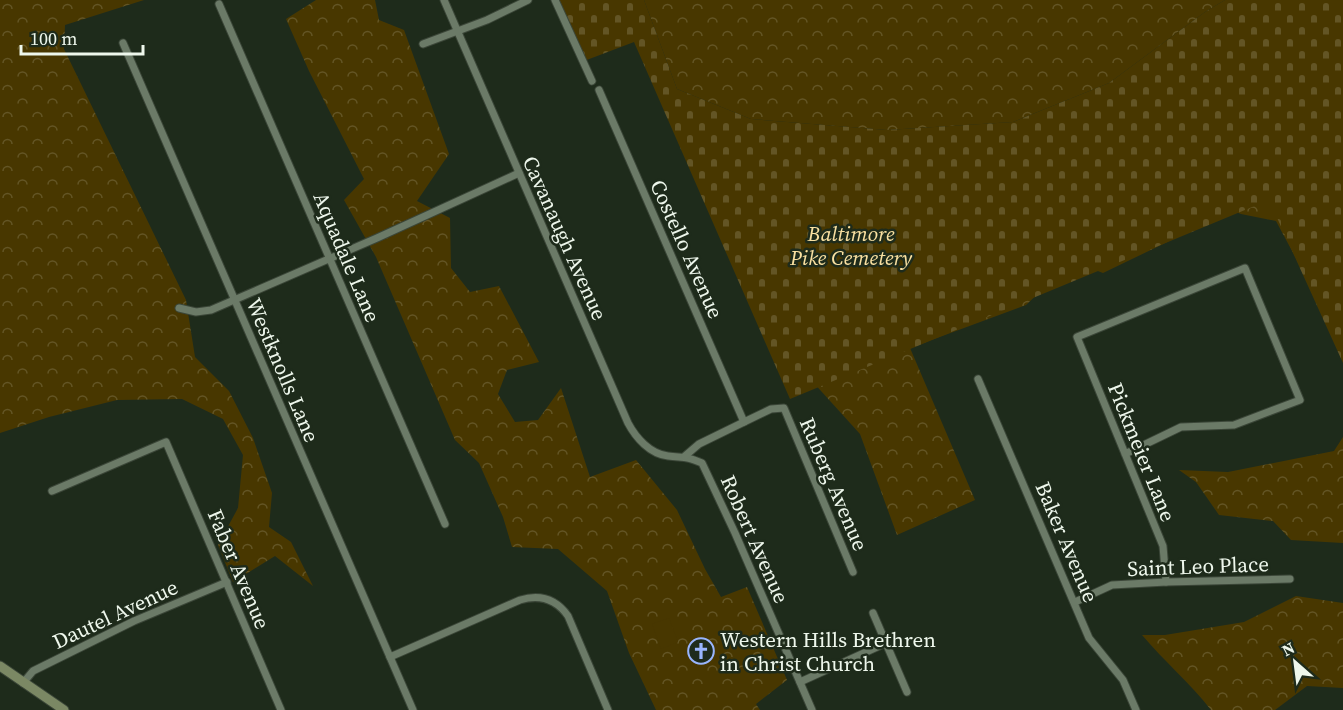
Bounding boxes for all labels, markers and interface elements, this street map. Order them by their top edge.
scale bar [21,18,142,56]
text: 100 m [30,26,77,51]
street label: Cavanaugh Avenue [516,151,614,325]
street label: Costello Avenue [643,175,731,323]
street label: Aquadale Lane [307,187,387,327]
park label: Baltimore Pike Cemetery [789,219,913,272]
street label: Westknolls Lane [240,293,326,447]
street label: Pickmeier Lane [1101,378,1183,526]
street label: Ruberg Avenue [793,413,875,555]
street label: Robert Avenue [714,470,796,608]
street label: Baker Avenue [1029,477,1105,607]
street label: Faber Avenue [201,505,277,633]
street label: Saint Leo Place [1127,549,1269,583]
street label: Dautel Avenue [48,572,182,656]
place label: Western Hills Brethren in Christ Church [720,625,936,678]
north arrow [1265,632,1325,692]
church icon: Western Hills Brethren in Christ Church [686,636,716,666]
text: N [1278,636,1299,661]

